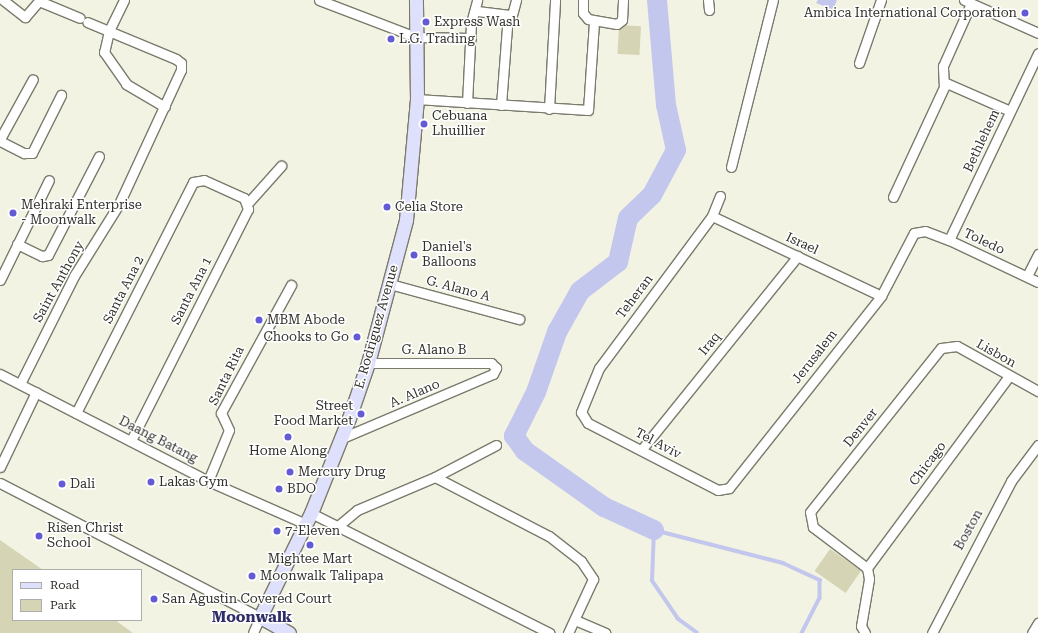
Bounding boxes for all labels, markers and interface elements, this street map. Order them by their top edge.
place label: Ambica International Corporation [804,5,1017,21]
marker: Ambica International Corporation [1020,8,1030,18]
place label: Express Wash [434,14,521,30]
marker: Express Wash [421,17,431,27]
place label: L.G. Trading [399,31,475,47]
marker: L.G. Trading [386,34,396,44]
street label: Bethlehem [961,107,1003,175]
place label: Cebuana Lhuillier [432,109,487,140]
marker: Cebuana Lhuillier [419,119,429,129]
place label: Mehraki Enterprise - Moonwalk [21,198,142,229]
place label: Celia Store [395,199,463,215]
marker: Celia Store [382,202,392,212]
marker: Mehraki Enterprise - Moonwalk [8,208,18,218]
street label: Toledo [961,226,1007,258]
street label: Israel [783,230,821,258]
street label: Saint Anthony [30,239,88,325]
place label: Daniel's Balloons [422,240,476,271]
marker: Daniel's Balloons [409,250,419,260]
street label: Santa Ana 2 [100,254,148,326]
street label: Santa Ana 1 [168,255,216,327]
street label: E. Rodriguez Avenue [352,263,402,391]
street label: Teheran [613,272,657,322]
street label: G. Alano A [424,273,492,305]
place label: MBM Abode [267,312,345,328]
marker: MBM Abode [254,315,264,325]
street label: Jerusalem [789,327,841,387]
place label: Chooks to Go [263,329,349,345]
street label: Iraq [696,329,724,359]
marker: Chooks to Go [352,332,362,342]
street label: Lisbon [973,337,1019,371]
street label: G. Alano B [402,342,466,358]
street label: Santa Rita [206,344,248,408]
street label: A. Alano [388,377,442,411]
place label: Street Food Market [274,399,353,430]
street label: Denver [841,406,881,450]
marker: Street Food Market [356,409,366,419]
street label: Daang Batang [116,413,200,467]
street label: Tel Aviv [632,425,684,463]
marker: Home Along [283,432,293,442]
street label: Chicago [906,439,950,489]
place label: Home Along [249,443,327,459]
place label: Mercury Drug [298,464,385,480]
marker: Mercury Drug [285,467,295,477]
place label: Lakas Gym [159,474,228,490]
place label: Dali [70,476,95,492]
marker: Lakas Gym [146,477,156,487]
marker: Dali [57,479,67,489]
place label: BDO [287,481,316,497]
marker: BDO [274,484,284,494]
street label: Boston [952,507,986,553]
place label: Risen Christ School [47,521,123,552]
place label: 7-Eleven [285,523,340,539]
marker: 7-Eleven [272,526,282,536]
marker: Risen Christ School [34,531,44,541]
marker: Mightee Mart [305,540,315,550]
place label: Mightee Mart [268,551,352,567]
place label: Moonwalk Talipapa [260,568,384,584]
legend [12,569,142,621]
marker: Moonwalk Talipapa [247,571,257,581]
text: Road [50,578,79,592]
place label: San Agustin Covered Court [162,591,332,607]
marker: San Agustin Covered Court [149,594,159,604]
text: Park [50,598,76,612]
district label: Moonwalk [212,609,292,627]

